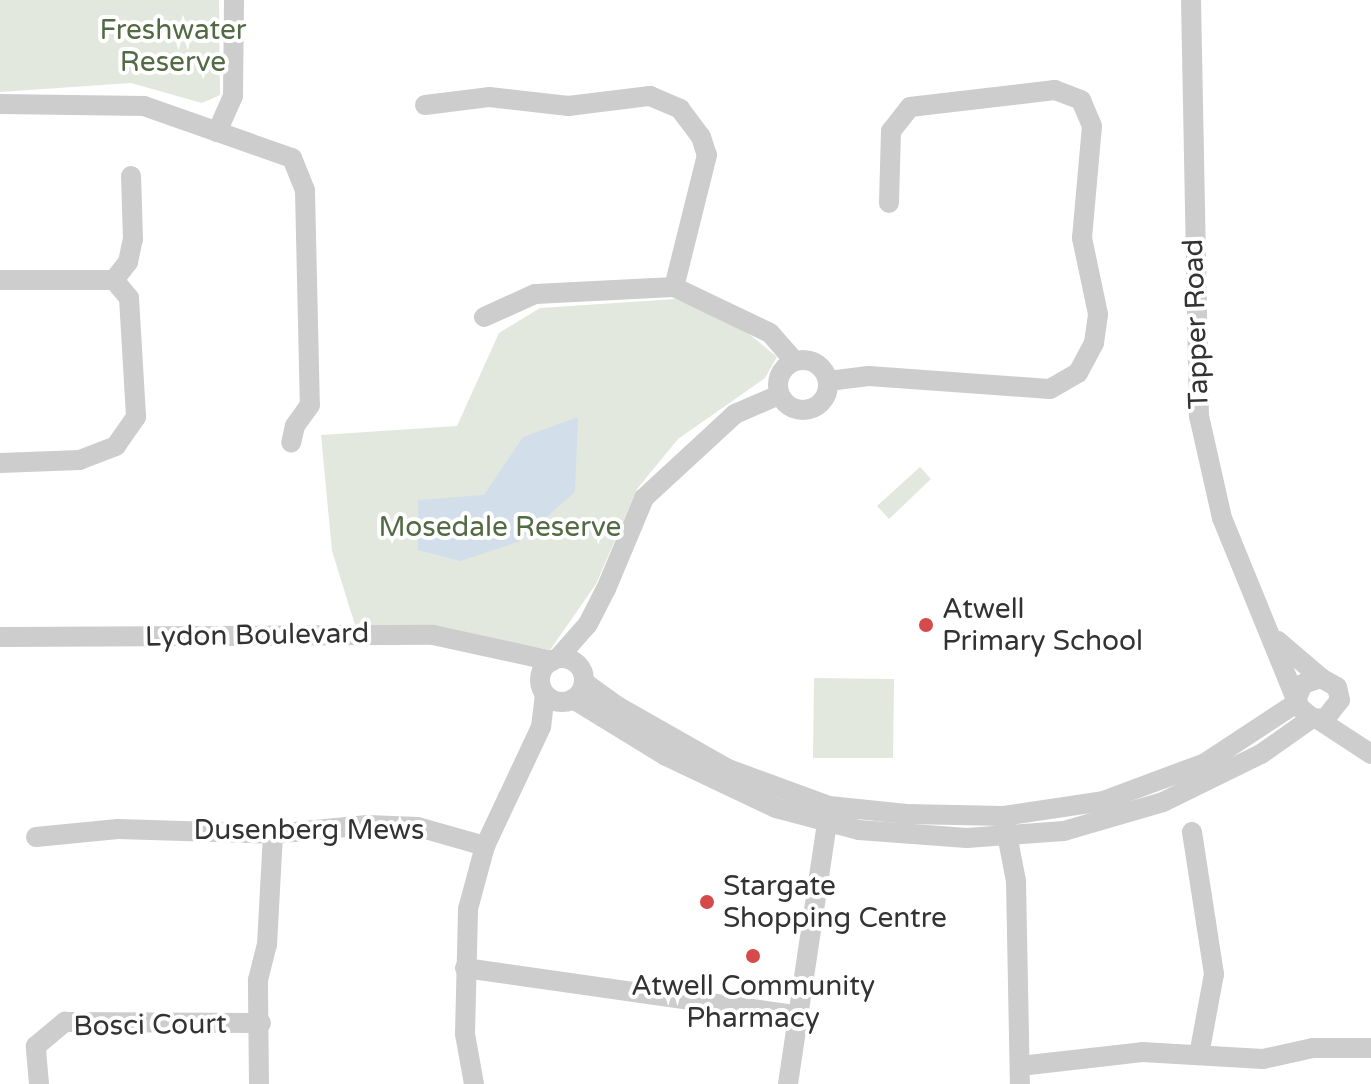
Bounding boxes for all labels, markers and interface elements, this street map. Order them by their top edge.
park label: Freshwater Reserve [99,13,247,79]
street label: Tapper Road [1176,238,1216,410]
park label: Mosedale Reserve [379,510,621,544]
place label: Atwell Primary School [942,592,1143,658]
street label: Lydon Boulevard [145,616,369,654]
marker: Atwell Primary School [917,616,935,634]
street label: Dusenberg Mews [194,813,424,847]
place label: Stargate Shopping Centre [723,869,947,935]
marker: Stargate Shopping Centre [698,893,716,911]
marker: Atwell Community Pharmacy [744,947,762,965]
place label: Atwell Community Pharmacy [631,969,875,1035]
street label: Bosci Court [73,1007,227,1043]

